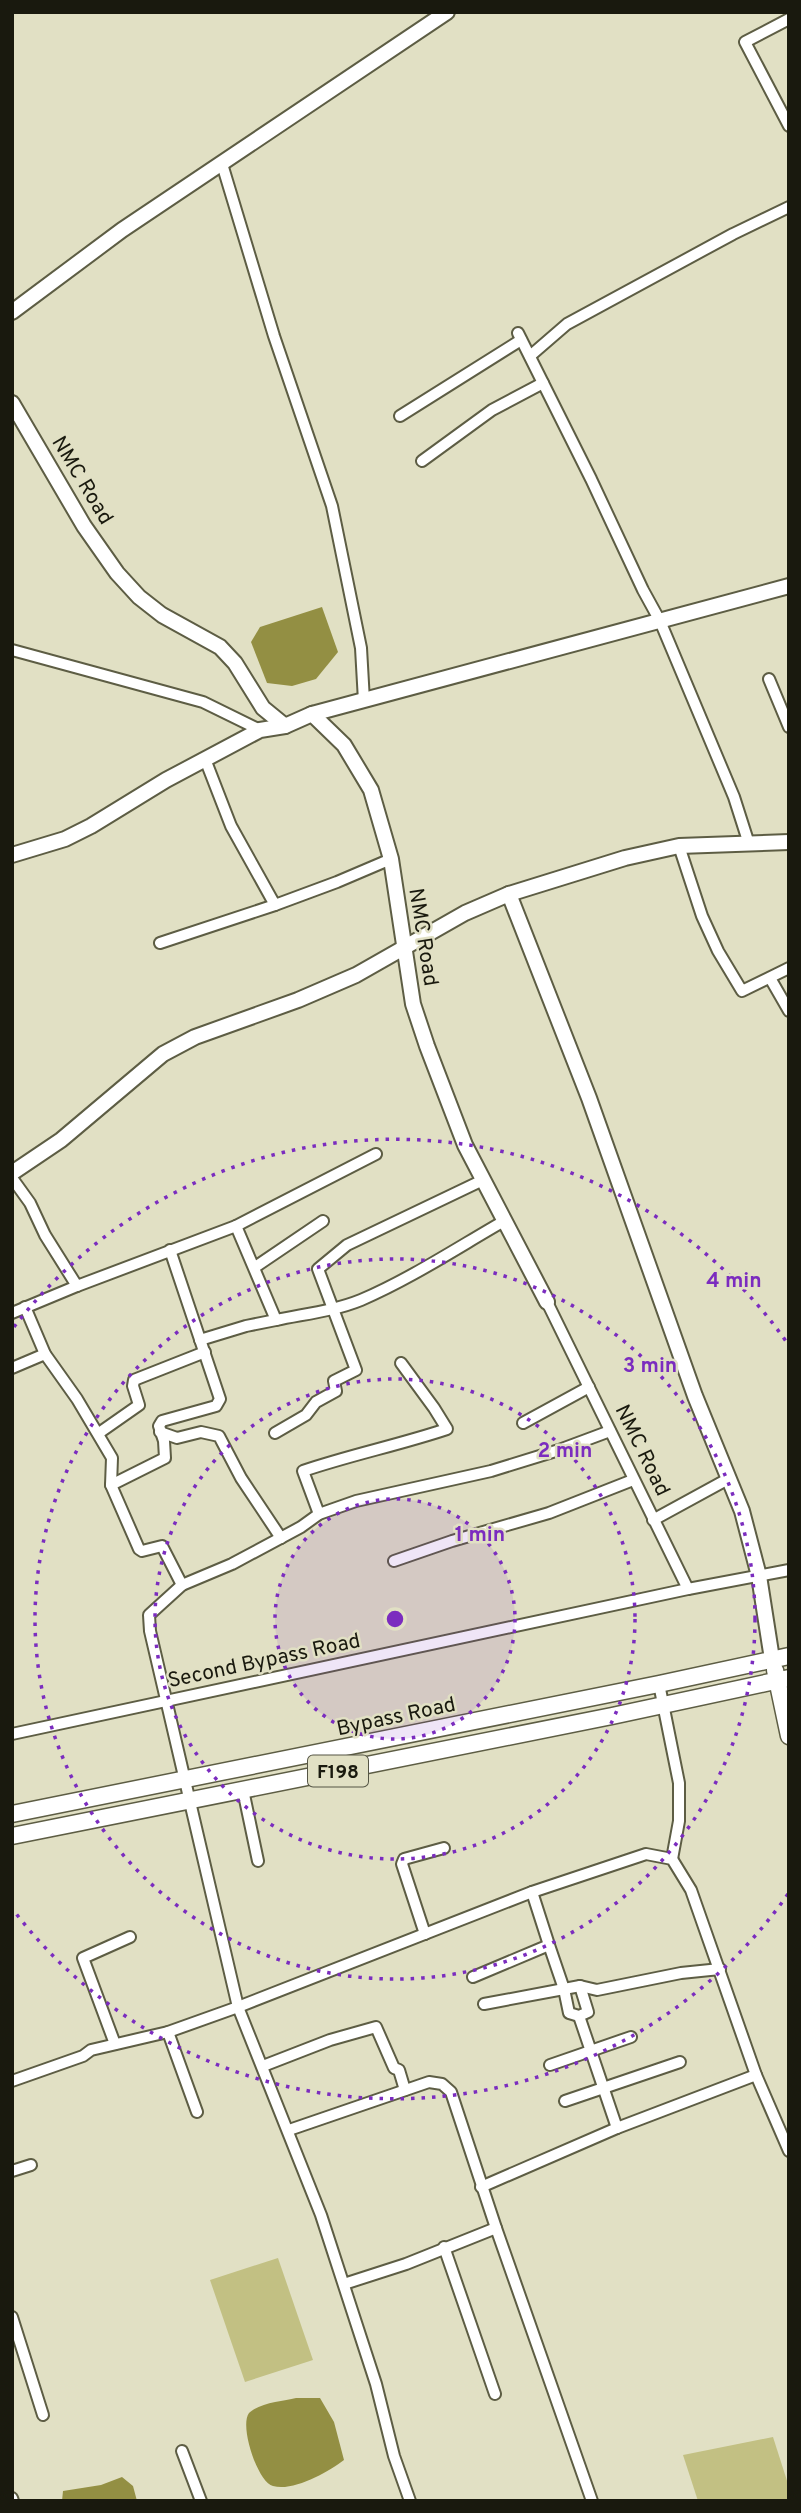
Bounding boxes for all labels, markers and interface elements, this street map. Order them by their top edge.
street label: NMC Road [45,431,119,530]
street label: NMC Road [401,886,444,988]
text: 4 min [706,1268,762,1295]
text: 3 min [623,1353,677,1380]
street label: NMC Road [608,1400,675,1501]
text: 2 min [538,1438,592,1465]
text: 1 min [455,1522,505,1549]
centre of rings [383,1607,407,1631]
street label: Second Bypass Road [166,1628,363,1695]
street label: Bypass Road [334,1692,458,1743]
road number: F198 [308,1756,368,1786]

